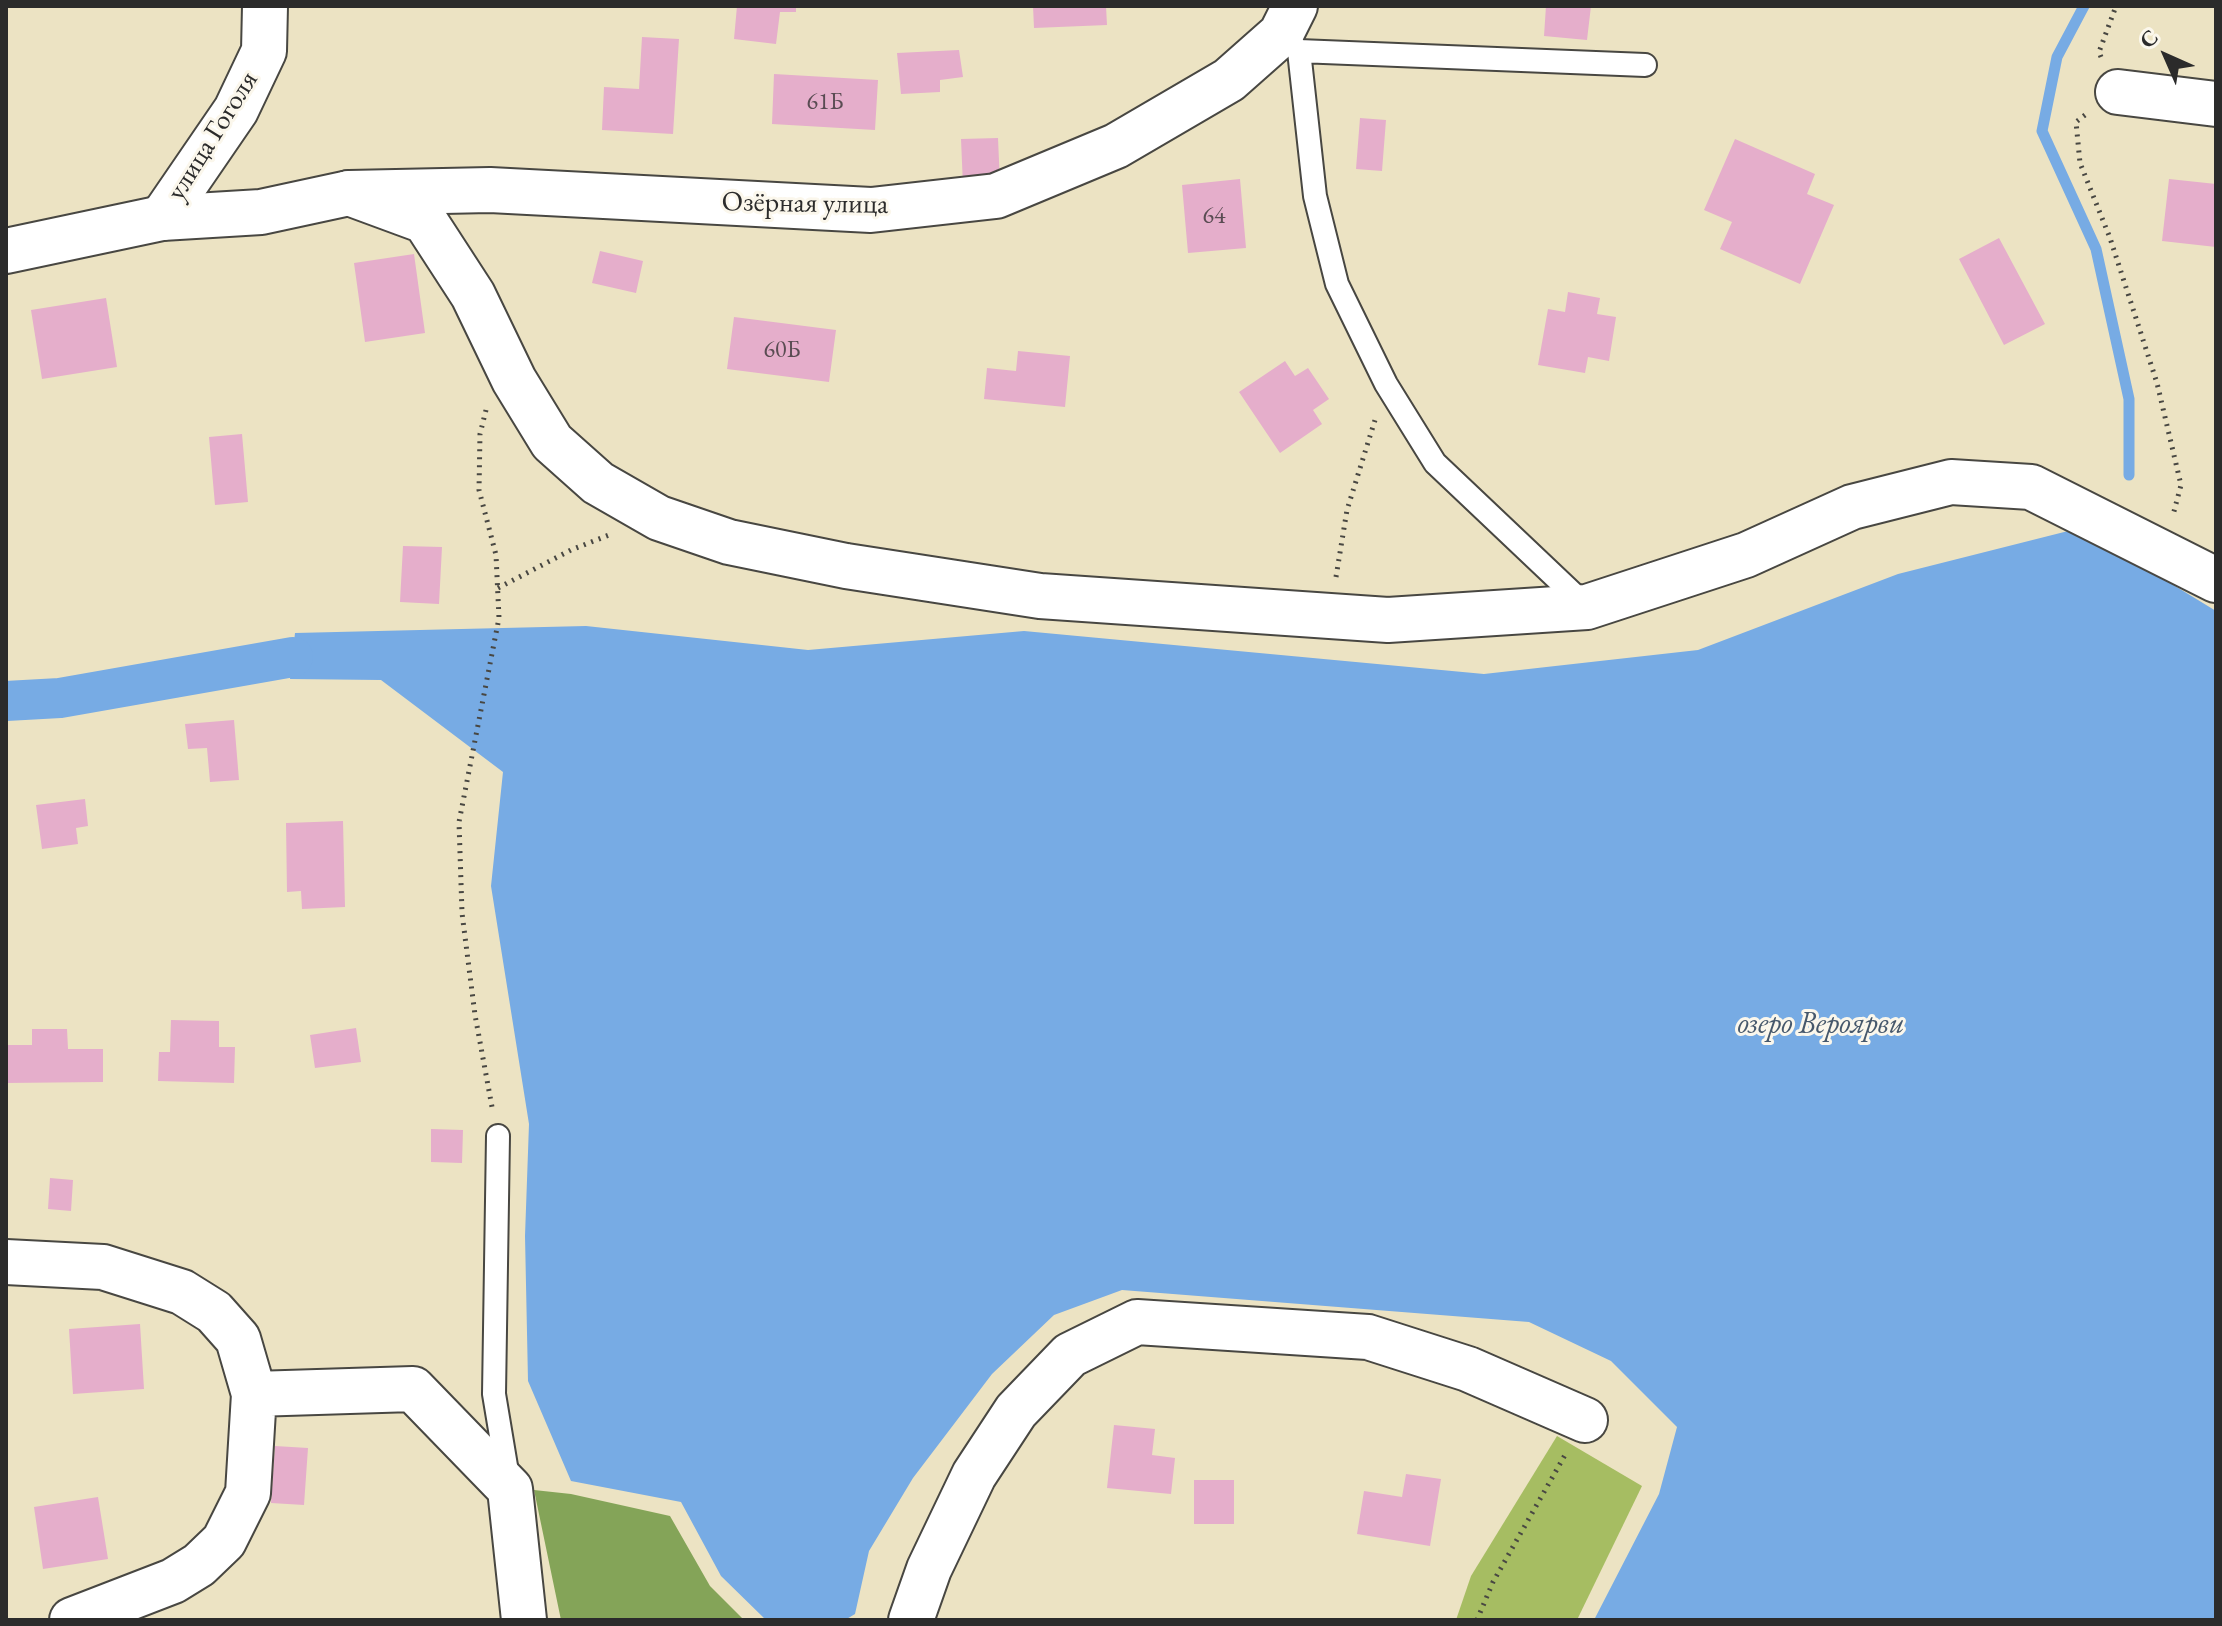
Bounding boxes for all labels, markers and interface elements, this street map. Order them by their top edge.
north arrow [2126,16,2206,96]
text: С [2133,23,2164,54]
street label: улица Гоголя [160,65,266,207]
house number: 61Б [806,88,844,116]
street label: Озёрная улица [721,186,889,222]
house number: 64 [1202,202,1226,230]
house number: 60Б [763,336,801,364]
water label: озеро Вероярви [1737,1007,1905,1043]

